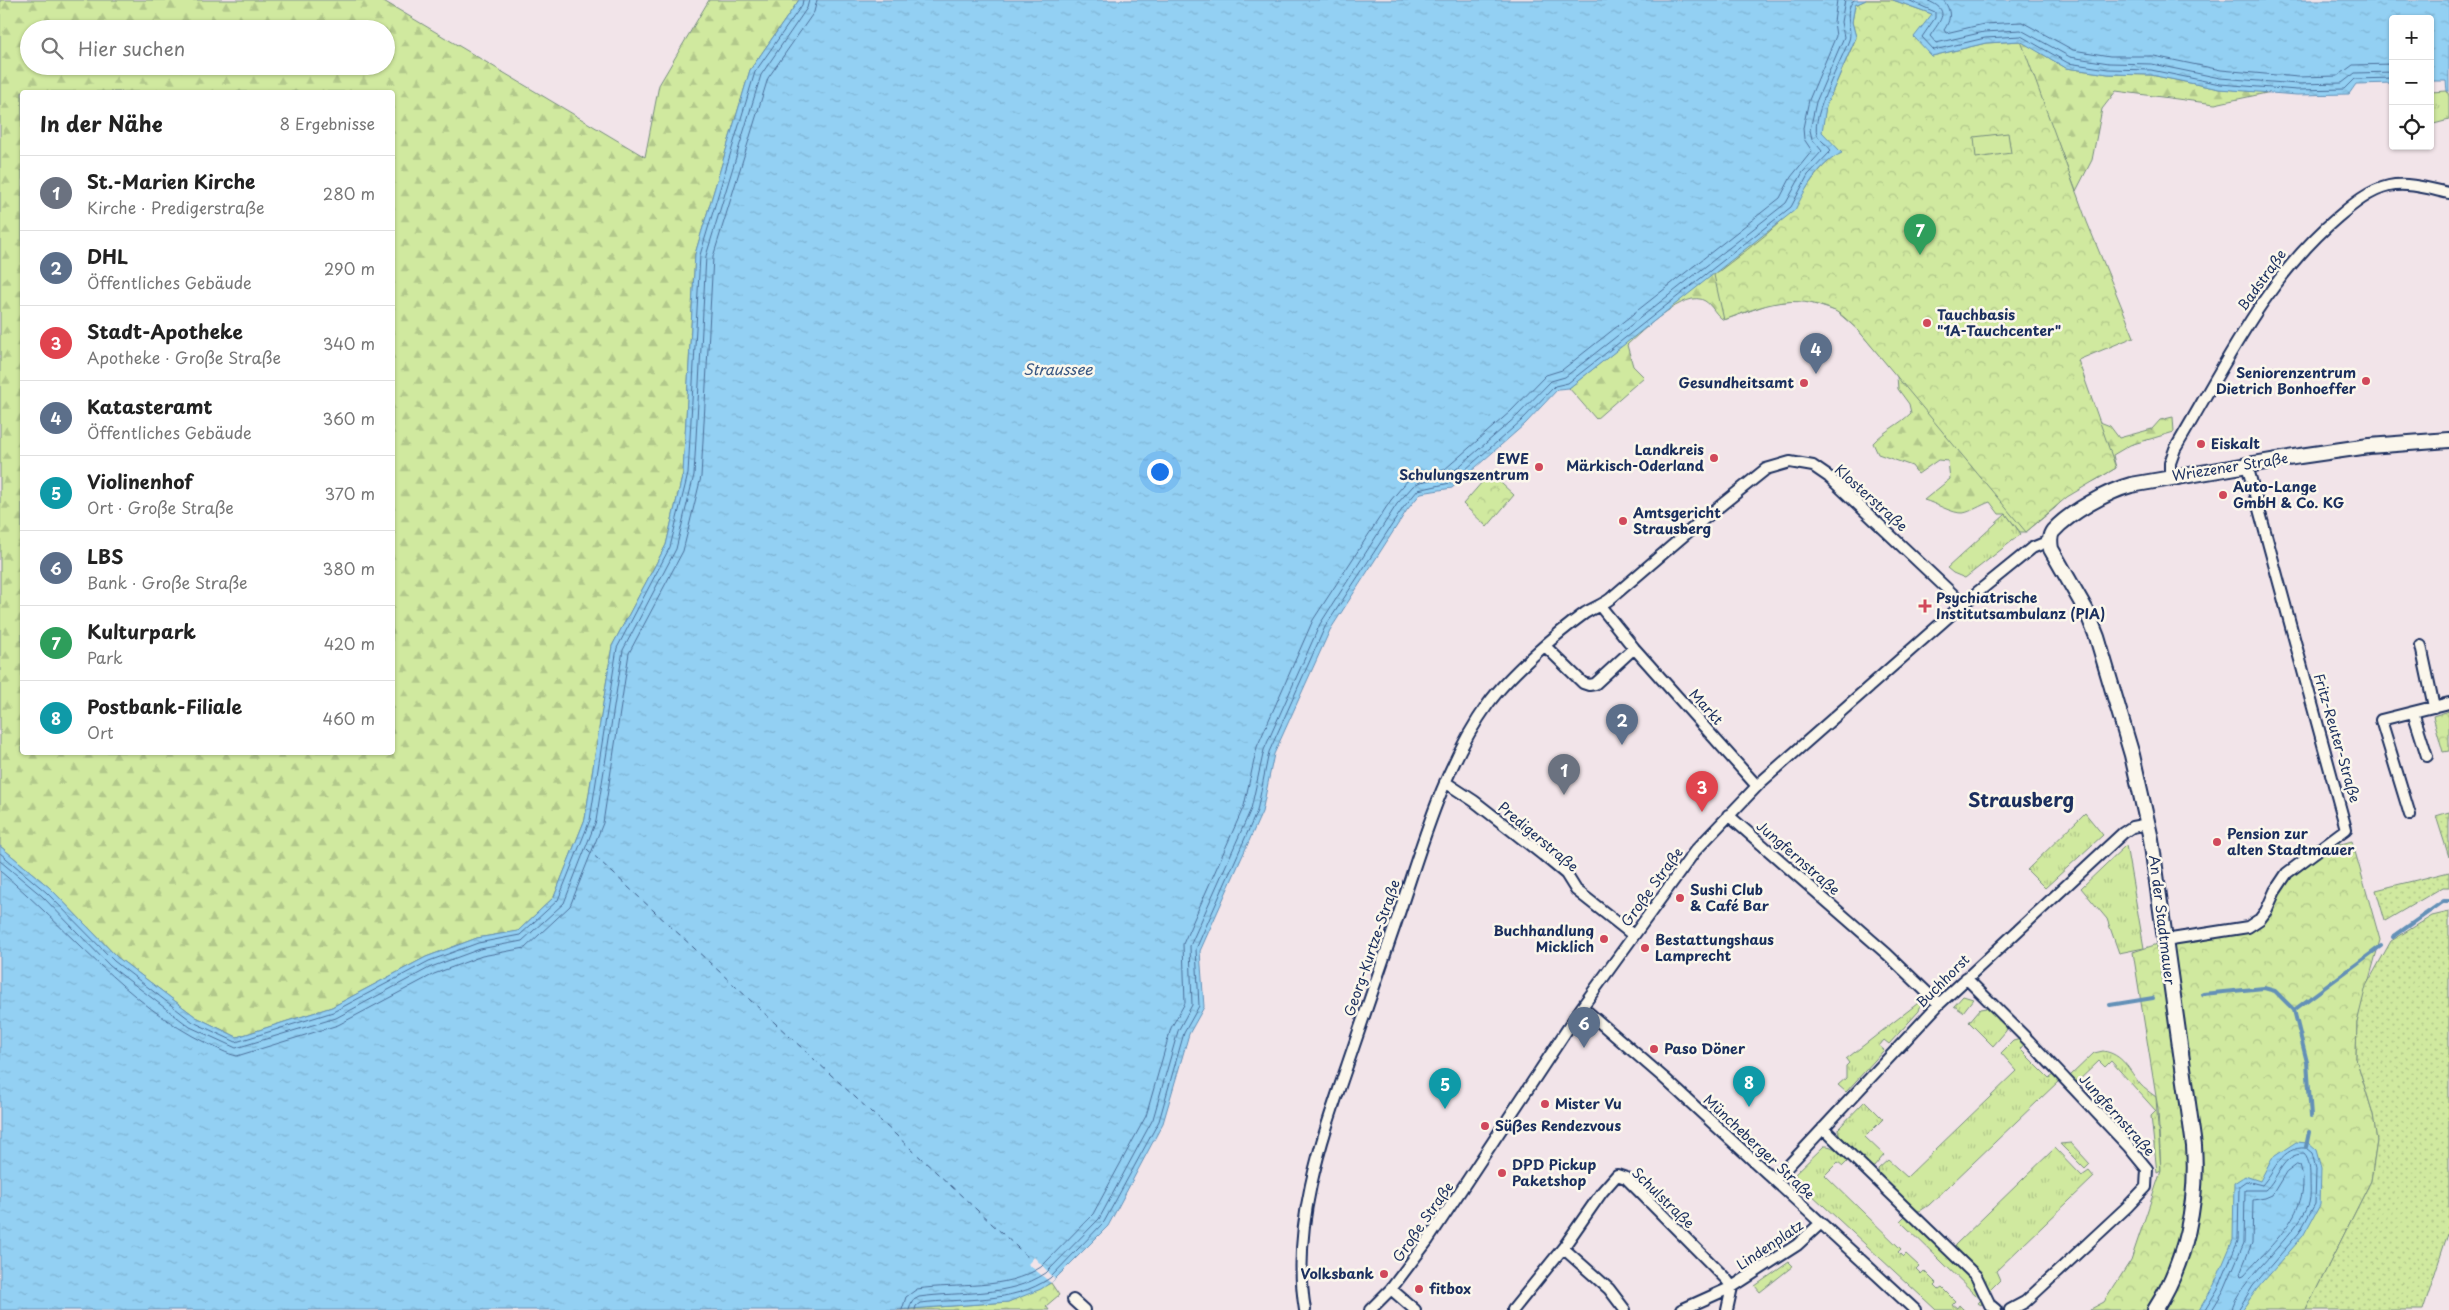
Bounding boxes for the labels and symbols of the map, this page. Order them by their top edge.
pin: 7 [1904,214,1936,255]
street label: Badstraße [2232,245,2291,315]
place label: Tauchbasis "1A-Tauchcenter" [1937,304,2061,341]
marker: Tauchbasis "1A-Tauchcenter" [1921,317,1933,329]
pin: 4 [1800,333,1832,374]
water label: Straussee [1023,357,1093,380]
place label: Seniorenzentrum Dietrich Bonhoeffer [2216,362,2357,399]
place label: Gesundheitsamt [1678,372,1794,393]
marker: Seniorenzentrum Dietrich Bonhoeffer [2360,375,2372,387]
marker: Gesundheitsamt [1798,377,1810,389]
place label: Eiskalt [2211,433,2260,454]
marker: Eiskalt [2195,438,2207,450]
place label: Landkreis Märkisch-Oderland [1566,439,1705,476]
street label: Wriezener Straße [2170,447,2289,486]
place label: EWE Schulungszentrum [1399,448,1529,485]
marker: Landkreis Märkisch-Oderland [1708,452,1720,464]
your location [1147,459,1173,485]
street label: Klosterstraße [1830,459,1913,536]
marker: EWE Schulungszentrum [1533,461,1545,473]
place label: Auto-Lange GmbH & Co. KG [2233,476,2345,513]
marker: Auto-Lange GmbH & Co. KG [2217,489,2229,501]
place label: Amtsgericht Strausberg [1632,502,1721,539]
marker: Amtsgericht Strausberg [1617,515,1629,527]
place label: Psychiatrische Institutsambulanz (PIA) [1936,587,2105,624]
marker: Psychiatrische Institutsambulanz (PIA) [1918,599,1932,613]
street label: Fritz-Reuter-Straße [2309,671,2366,805]
street label: Markt [1684,684,1728,730]
pin: 2 [1606,704,1638,745]
pin: 1 [1548,754,1580,795]
pin: 3 [1686,771,1718,812]
district label: Strausberg [1968,785,2074,813]
street label: Predigerstraße [1493,797,1583,877]
street label: Jungfernstraße [1752,815,1845,900]
place label: Pension zur alten Stadtmauer [2227,823,2355,860]
marker: Pension zur alten Stadtmauer [2211,836,2223,848]
street label: Große Straße [1616,843,1688,931]
street label: An der Stadtmauer [2144,854,2181,987]
street label: Georg-Kurtze-Straße [1338,877,1405,1019]
place label: Sushi Club & Café Bar [1690,879,1770,916]
marker: Sushi Club & Café Bar [1674,892,1686,904]
place label: Buchhandlung Micklich [1493,920,1594,957]
place label: Bestattungshaus Lamprecht [1655,929,1774,966]
marker: Buchhandlung Micklich [1598,933,1610,945]
marker: Bestattungshaus Lamprecht [1639,942,1651,954]
street label: Buchhorst [1911,949,1974,1012]
pin: 6 [1568,1007,1600,1048]
place label: Paso Döner [1664,1038,1746,1059]
marker: Paso Döner [1648,1043,1660,1055]
pin: 8 [1733,1066,1765,1107]
pin: 5 [1429,1068,1461,1109]
street label: Jungfernstraße [2075,1069,2160,1161]
street label: Müncheberger Straße [1699,1089,1820,1204]
place label: Mister Vu [1555,1093,1622,1114]
marker: Mister Vu [1539,1098,1551,1110]
place label: Süßes Rendezvous [1495,1115,1621,1136]
marker: Süßes Rendezvous [1479,1120,1491,1132]
place label: DPD Pickup Paketshop [1512,1154,1596,1191]
street label: Schulstraße [1627,1162,1699,1233]
marker: DPD Pickup Paketshop [1496,1167,1508,1179]
street label: Große Straße [1387,1177,1458,1266]
street label: Lindenplatz [1732,1214,1808,1275]
place label: Volksbank [1301,1263,1375,1284]
marker: Volksbank [1378,1268,1390,1280]
place label: fitbox [1429,1278,1471,1299]
marker: fitbox [1413,1283,1425,1295]

